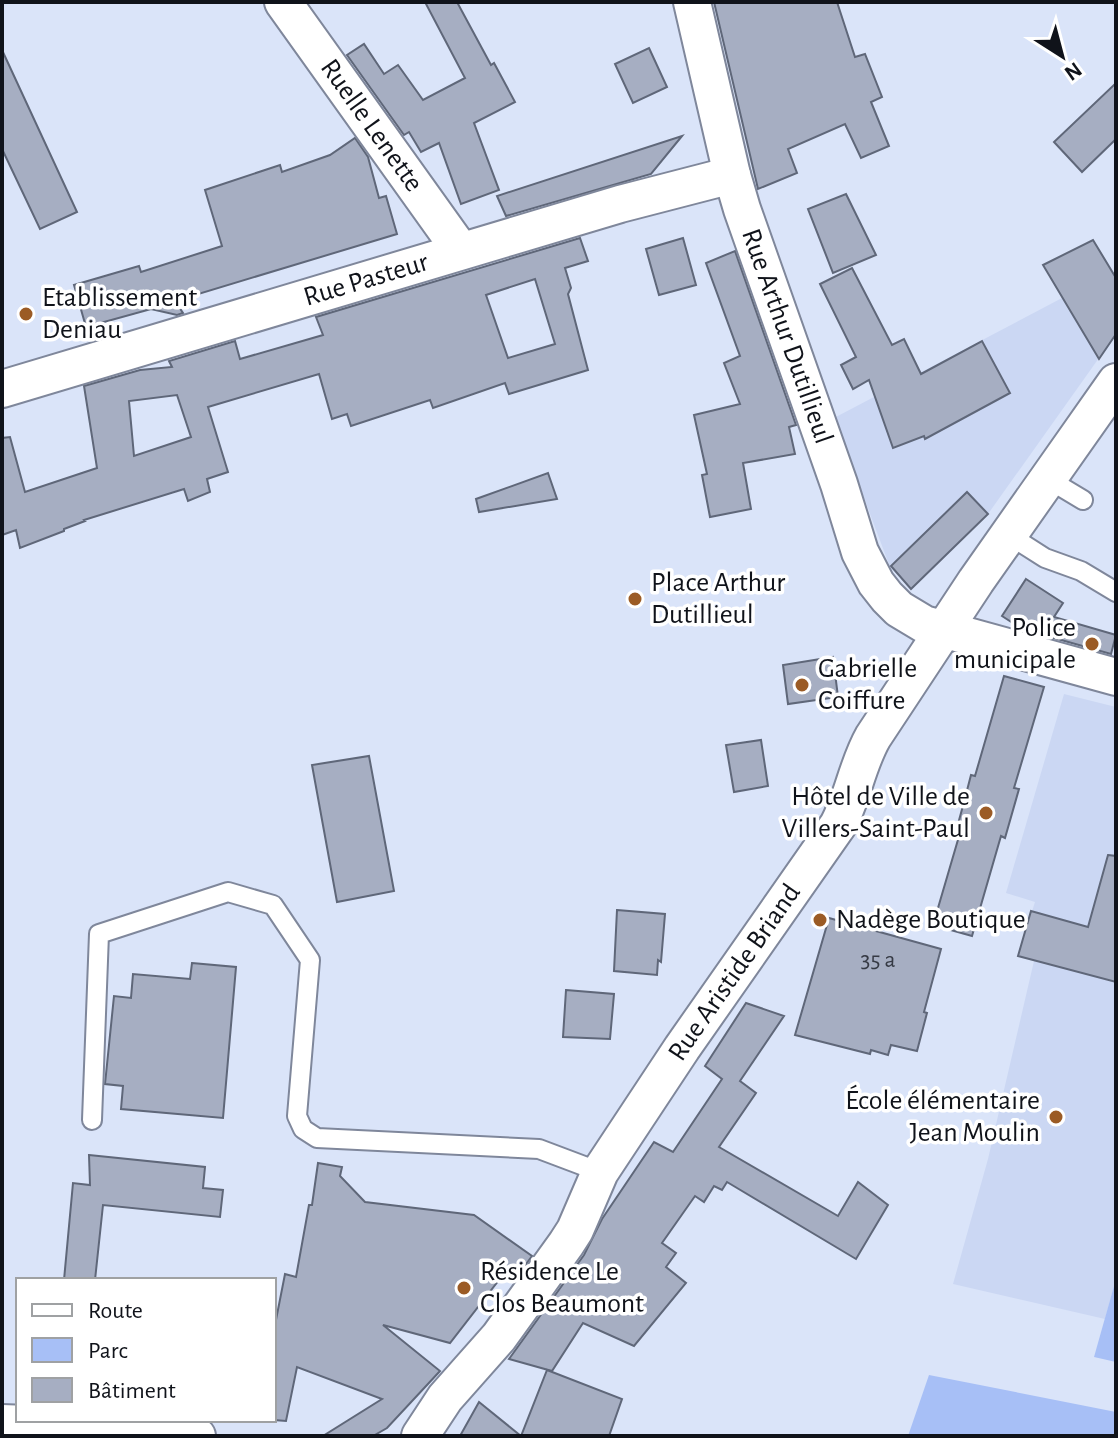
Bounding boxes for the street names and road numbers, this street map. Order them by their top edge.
street label: Ruelle Lenette [315,54,428,197]
street label: Rue Arthur Dutillieul [736,225,838,447]
street label: Rue Pasteur [300,248,432,312]
street label: Rue Aristide Briand [663,879,806,1066]

